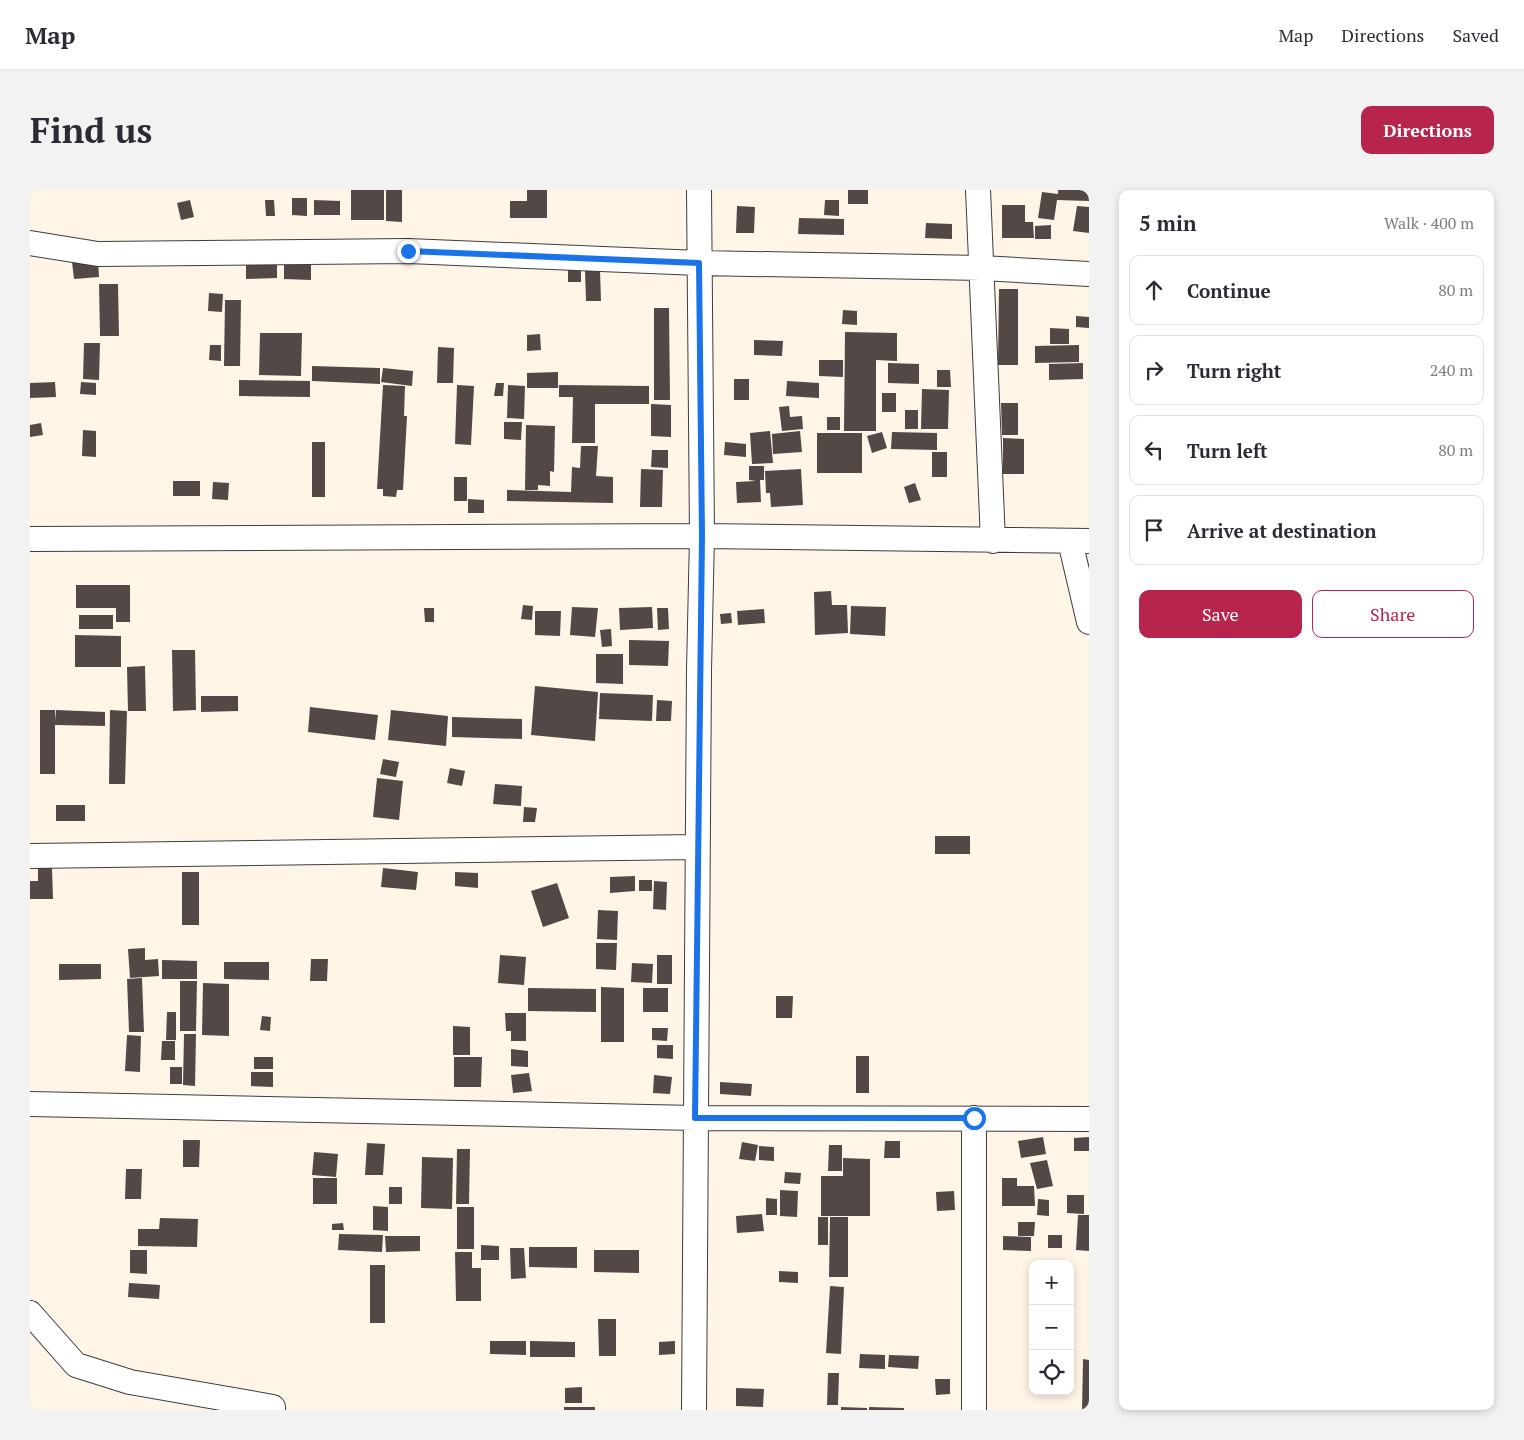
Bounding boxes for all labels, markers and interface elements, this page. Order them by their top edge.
text: Map [25,19,75,51]
text: Map [1278,23,1313,47]
text: Directions [1341,23,1424,47]
text: Saved [1452,23,1499,47]
button: Directions [1361,106,1494,154]
text: Find us [30,107,152,153]
text: 5 min [1139,209,1196,237]
text: Walk · 400 m [1384,212,1474,234]
route end [397,240,420,263]
icon: ahead [1140,276,1168,304]
text: Continue [1187,278,1271,303]
text: 80 m [1438,279,1473,301]
icon: right [1140,356,1168,384]
text: Turn right [1187,358,1281,383]
text: 240 m [1430,359,1473,381]
icon: left [1140,436,1168,464]
text: Turn left [1187,438,1268,463]
text: 80 m [1438,439,1473,461]
icon: arrive [1140,516,1168,544]
text: Arrive at destination [1187,518,1376,543]
button: Save [1139,590,1302,638]
button: Share [1312,590,1474,638]
route start [963,1107,986,1130]
map controls [1029,1260,1074,1395]
button: + [1029,1260,1074,1305]
button: − [1029,1305,1074,1350]
button: locate [1029,1350,1074,1395]

